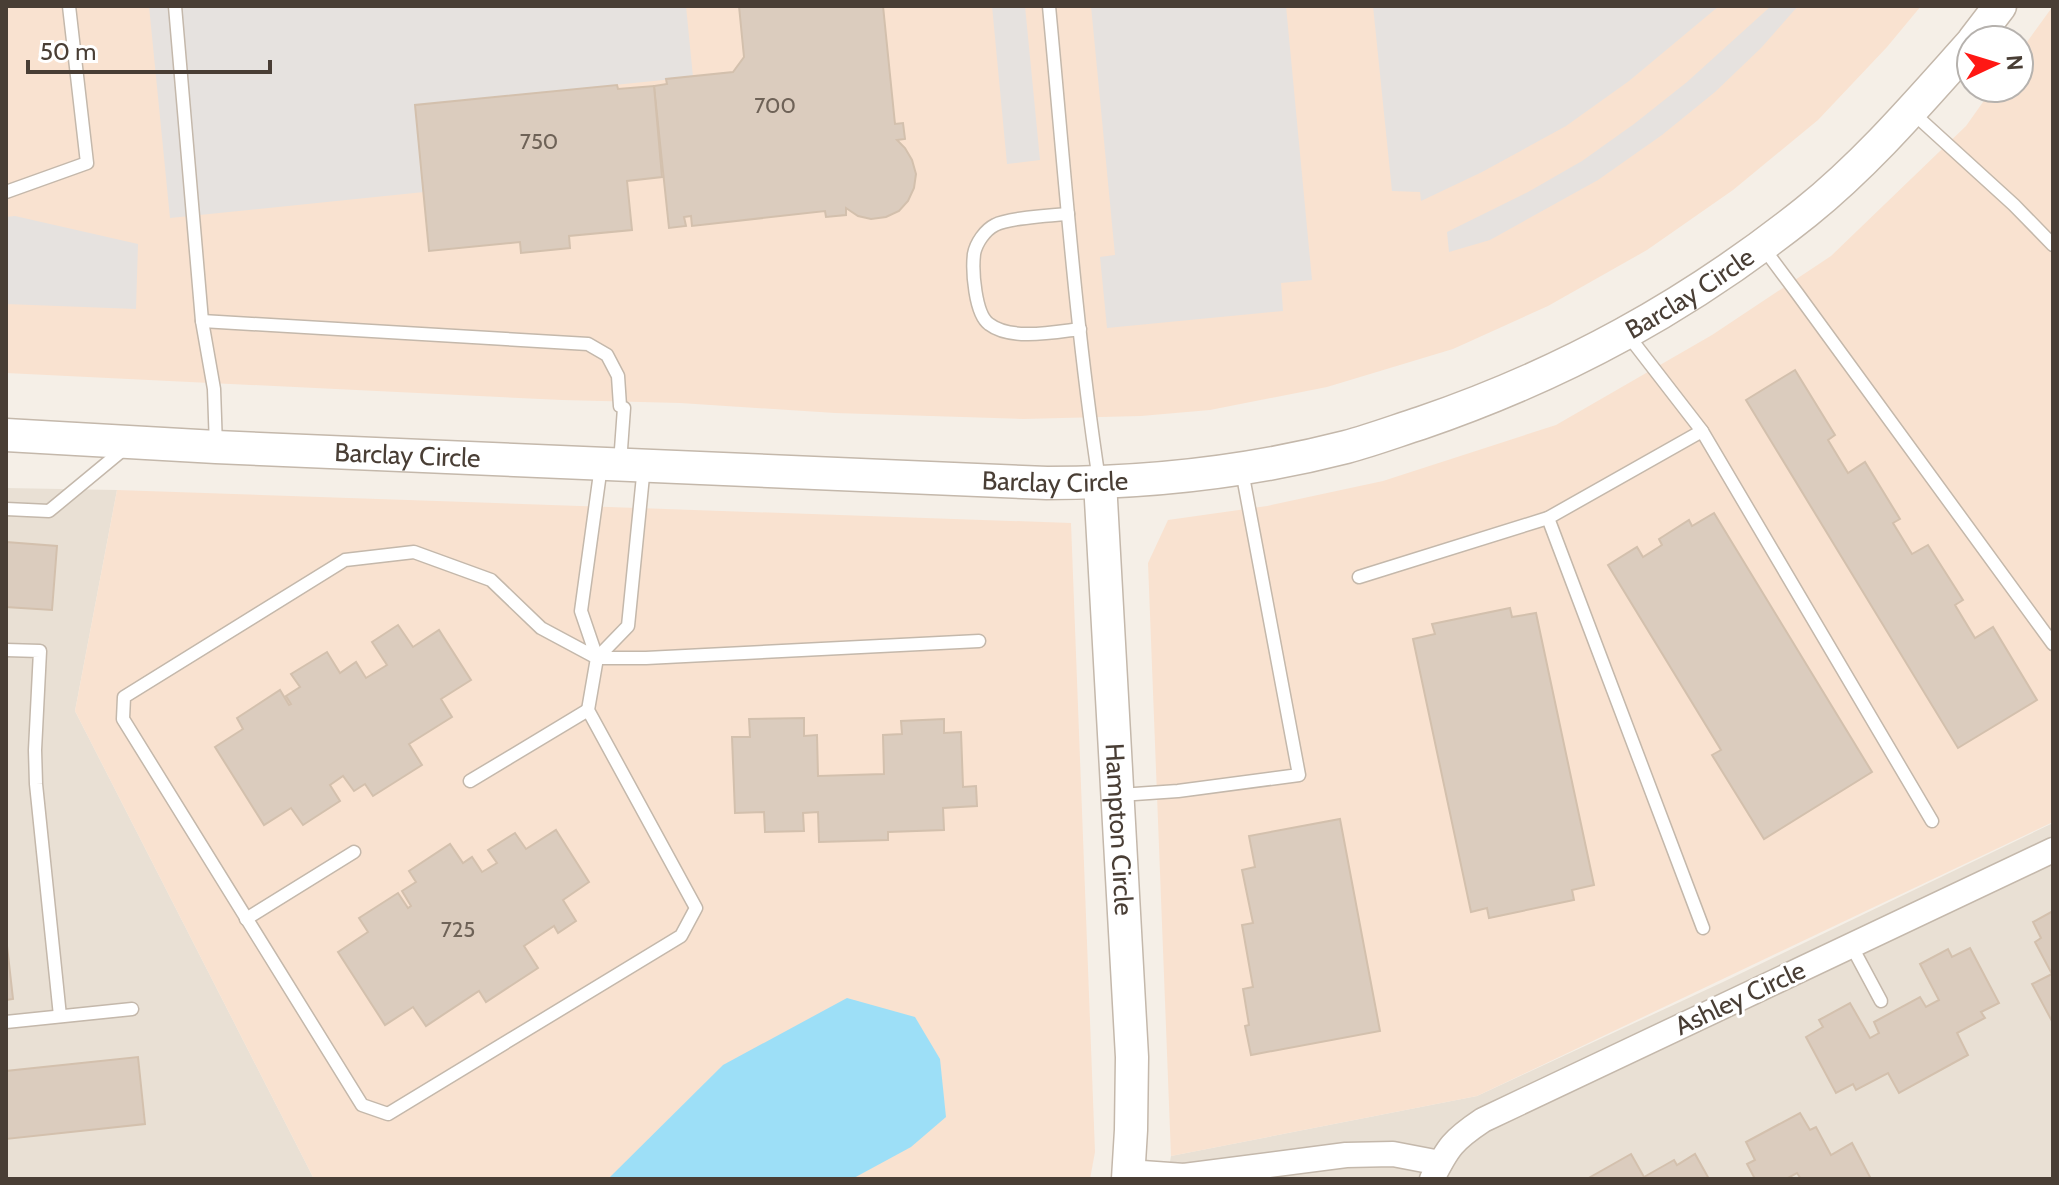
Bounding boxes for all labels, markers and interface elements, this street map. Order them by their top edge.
scale bar [28,24,270,74]
north arrow [1955,24,2035,104]
text: 50 m [40,37,96,66]
text: N [2000,54,2028,71]
house number: 700 [754,92,796,119]
house number: 750 [520,128,558,155]
street label: Barclay Circle [1620,241,1760,346]
street label: Barclay Circle [334,436,481,474]
street label: Barclay Circle [981,464,1129,499]
street label: Hampton Circle [1099,742,1140,916]
house number: 725 [441,916,475,943]
street label: Ashley Circle [1670,954,1810,1042]

